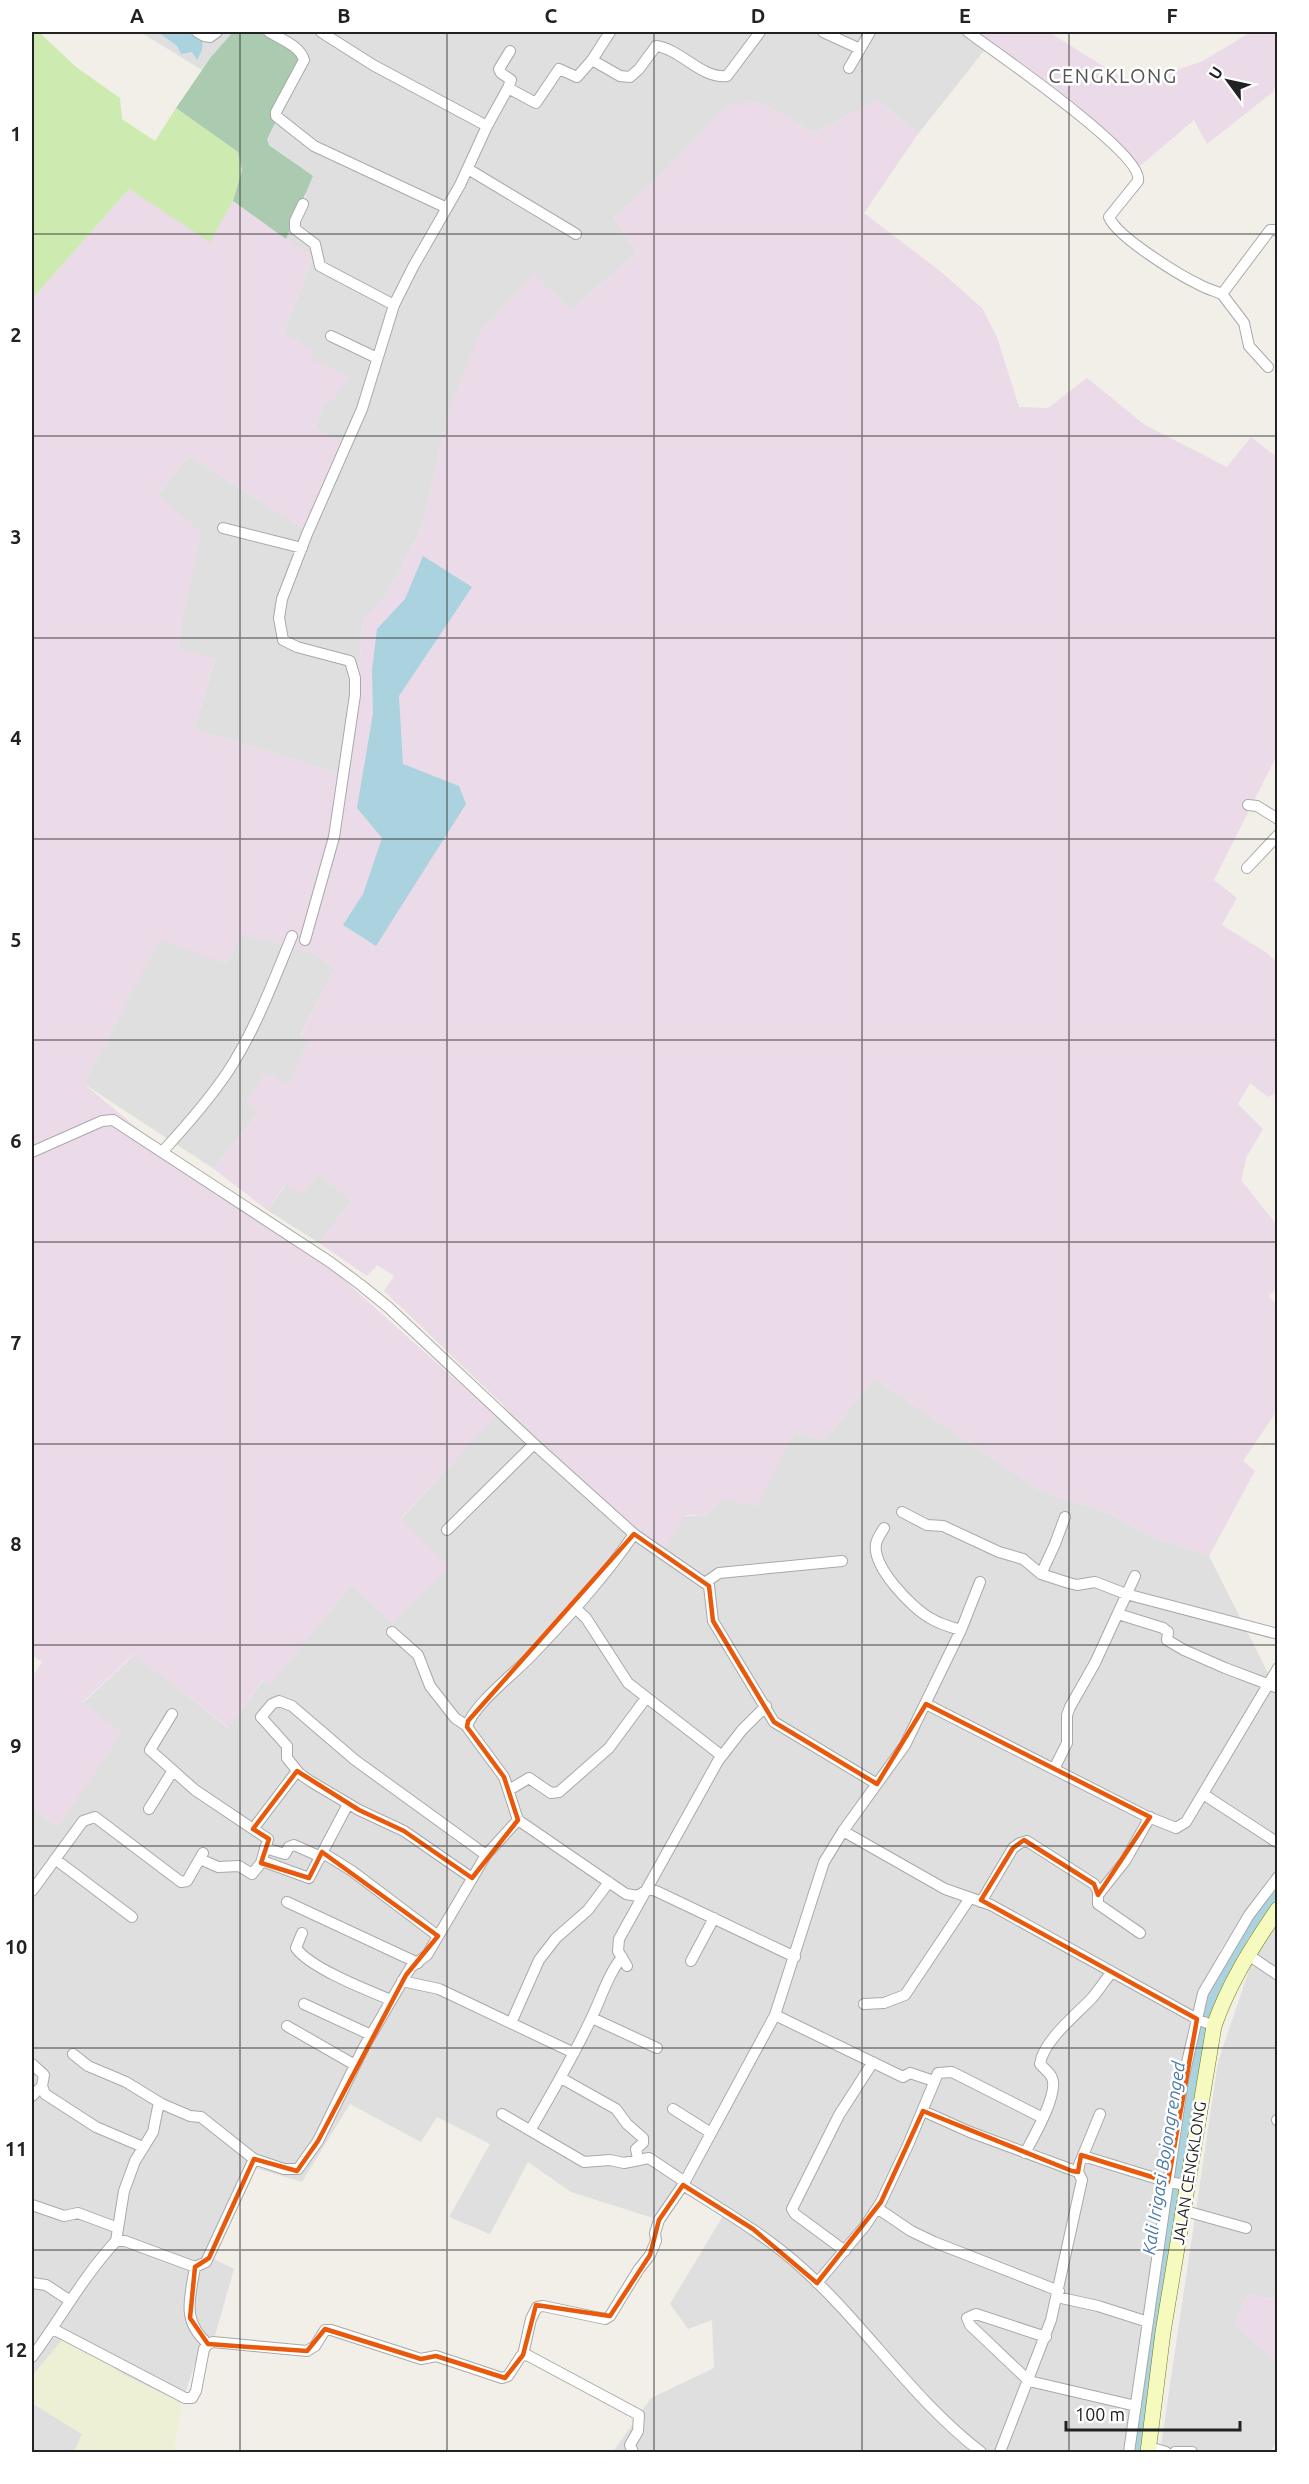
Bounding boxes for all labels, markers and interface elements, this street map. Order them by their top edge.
text: A [130,4,144,27]
text: B [337,4,351,27]
text: C [545,4,558,27]
text: D [751,4,765,27]
text: E [959,4,971,27]
text: F [1166,4,1178,27]
north arrow [1198,51,1258,111]
text: U [1205,63,1226,82]
district label: CENGKLONG [1048,64,1178,87]
text: 1 [10,122,22,145]
text: 2 [10,323,22,346]
text: 3 [10,525,22,548]
text: 4 [10,726,22,749]
text: 5 [10,928,22,951]
text: 6 [10,1129,22,1152]
text: 7 [10,1331,22,1354]
text: 8 [10,1532,22,1555]
text: 9 [10,1734,22,1757]
text: 10 [5,1935,27,1958]
water label: Kali Irigasi Bojongrenged [1138,2059,1188,2256]
street label: JALAN CENGKLONG [1169,2100,1209,2246]
text: 11 [5,2137,27,2160]
text: 12 [5,2338,27,2361]
scale bar [1066,2394,1240,2432]
text: 100 m [1075,2404,1125,2424]

